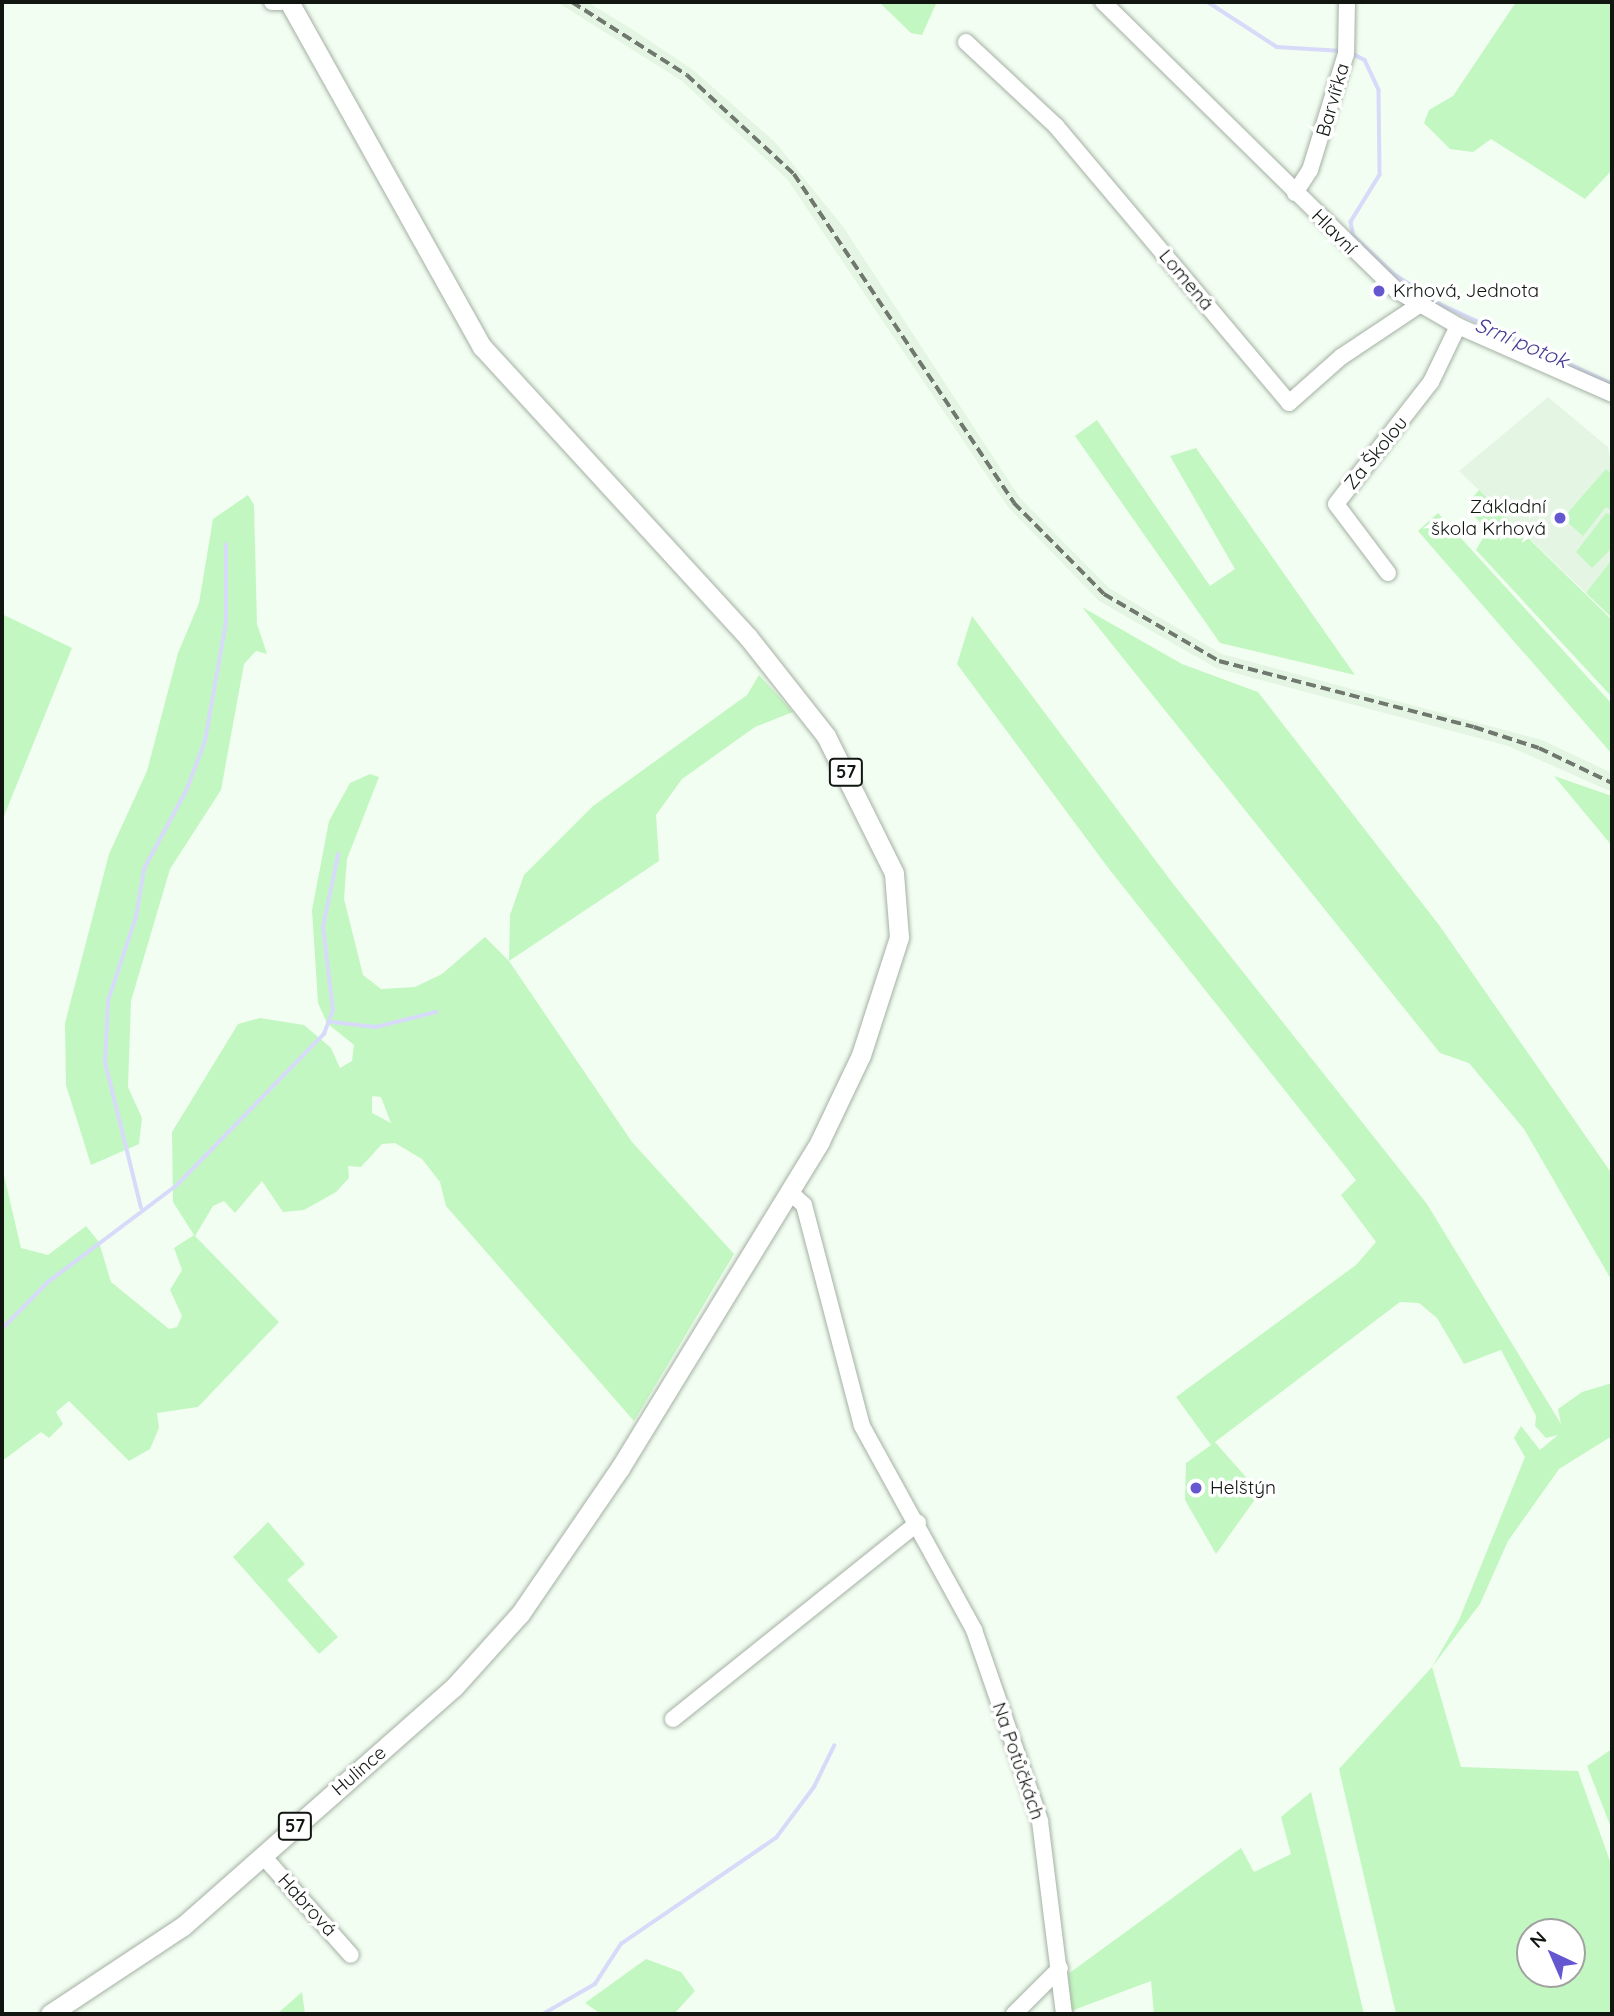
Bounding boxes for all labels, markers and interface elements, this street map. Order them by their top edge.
street label: Barvířka [1312,61,1354,139]
street label: Hlavní [1307,205,1361,259]
street label: Lomená [1154,245,1218,315]
place label: Krhová, Jednota [1393,280,1539,302]
marker: Krhová, Jednota [1371,283,1387,299]
water label: Srní potok [1472,311,1572,373]
street label: Za Školou [1340,412,1412,494]
place label: Základní škola Krhová [1431,496,1546,540]
marker: Základní škola Krhová [1552,510,1568,526]
road number: 57 [828,758,864,786]
place label: Helštýn [1210,1477,1276,1499]
marker: Helštýn [1188,1480,1204,1496]
street label: Na Potůčkách [987,1699,1049,1823]
street label: Hulince [327,1741,391,1801]
road number: 57 [278,1812,312,1840]
street label: Habrová [273,1869,341,1941]
north arrow [1516,1918,1586,1988]
text: N [1524,1926,1551,1953]

